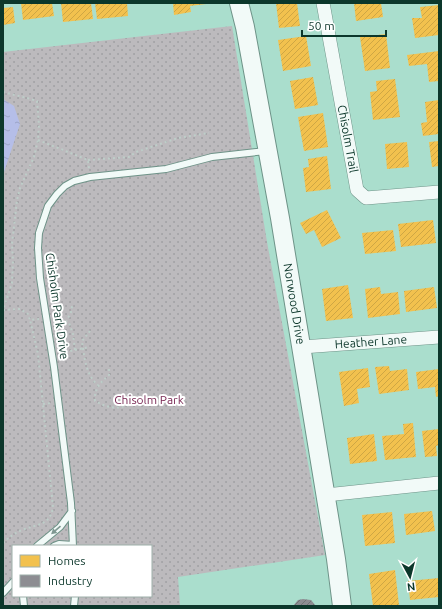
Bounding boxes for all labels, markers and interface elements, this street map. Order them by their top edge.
scale bar [302,12,386,38]
text: 50 m [308,19,335,32]
street label: Chisolm Trail [336,104,361,174]
street label: Chisholm Park Drive [44,252,71,360]
street label: Norwood Drive [282,262,308,345]
street label: Heather Lane [334,332,407,351]
park label: Chisolm Park [114,393,184,406]
one-way arrow [51,525,60,534]
legend [12,545,152,597]
text: Homes [48,554,86,567]
north arrow [390,557,430,597]
text: Industry [48,574,93,587]
text: N [406,580,416,593]

